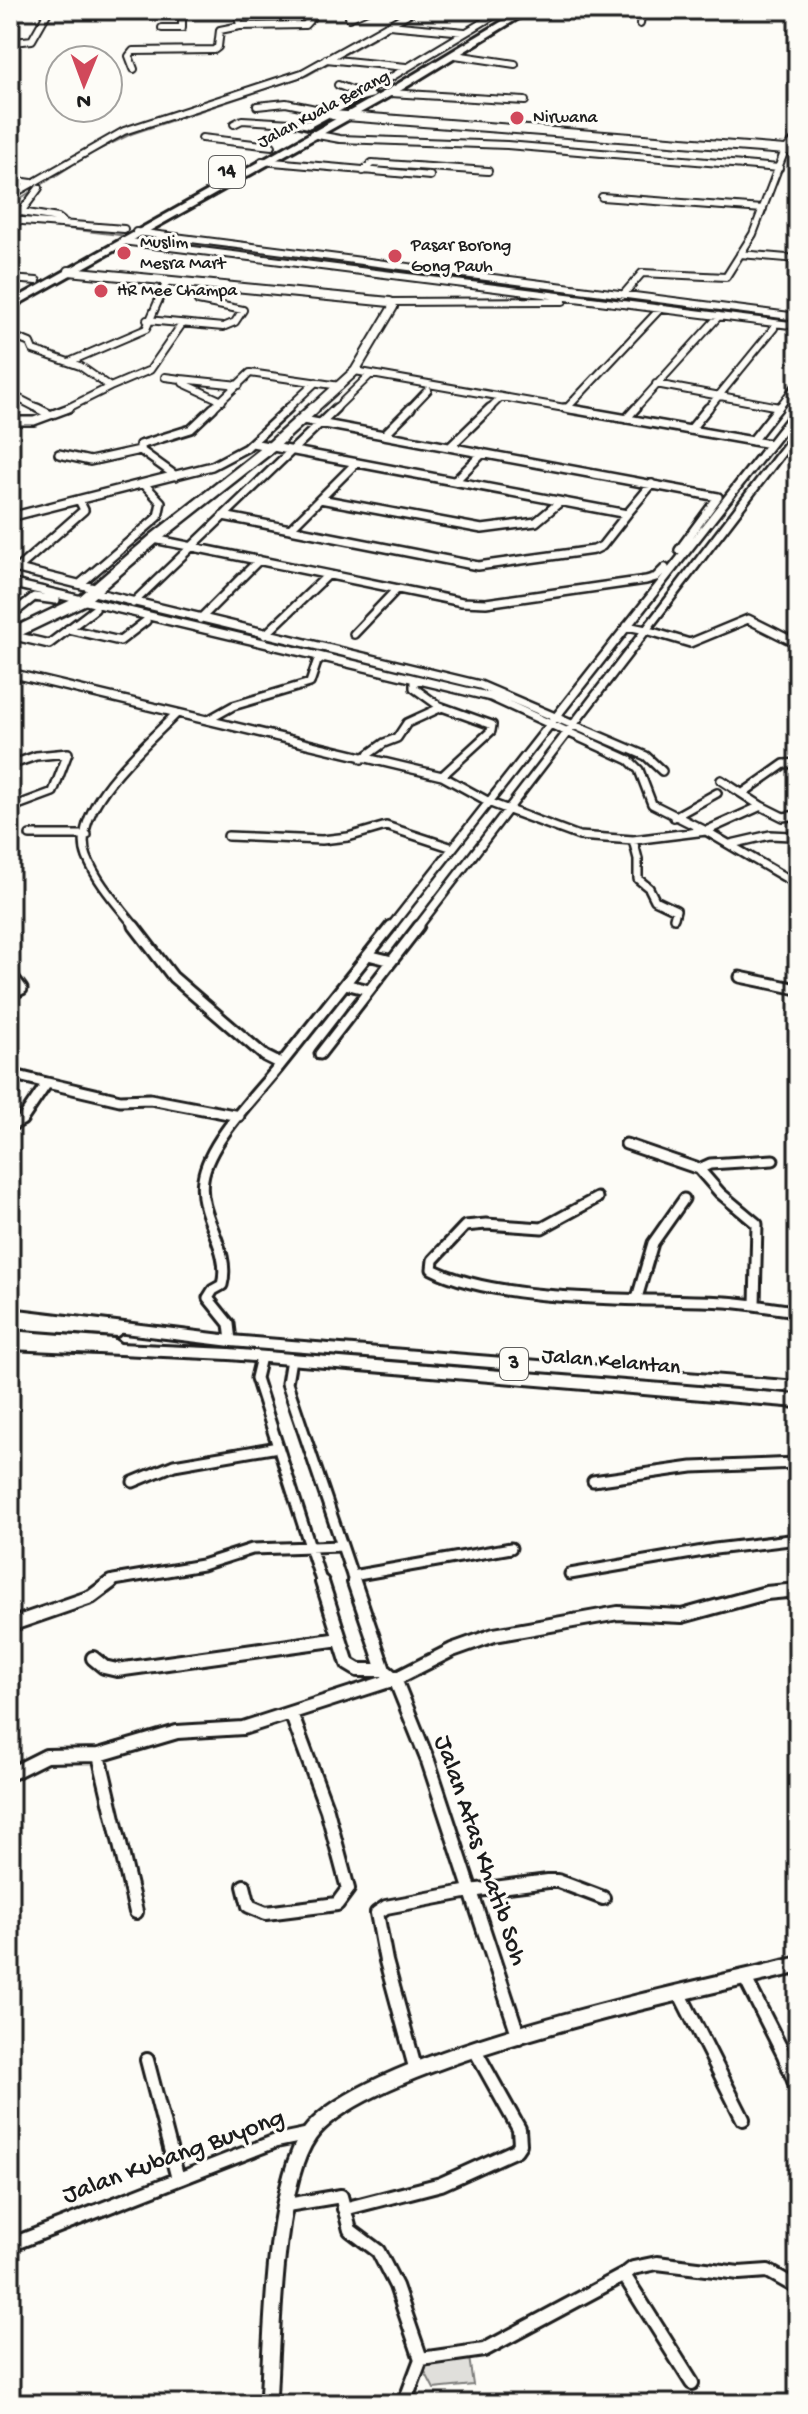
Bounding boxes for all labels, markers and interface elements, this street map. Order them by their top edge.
north arrow [44,44,124,124]
street label: Jalan Kuala Berang [254,66,394,154]
text: N [76,87,91,113]
place label: Nirwana [533,108,599,129]
marker: Nirwana [508,109,526,127]
road number: 14 [209,156,245,188]
place label: Muslim Mesra Mart [140,233,227,275]
place label: Pasar Borong Gong Pauh [410,236,511,278]
marker: Muslim Mesra Mart [115,244,133,262]
marker: Pasar Borong Gong Pauh [386,247,404,265]
place label: HR Mee Champa [117,281,238,302]
marker: HR Mee Champa [92,282,110,300]
street label: Jalan Kelantan [541,1344,682,1382]
road number: 3 [500,1348,528,1380]
street label: Jalan Atas Khatib Soh [425,1732,533,1970]
street label: Jalan Kubang Buyong [59,2103,289,2213]

